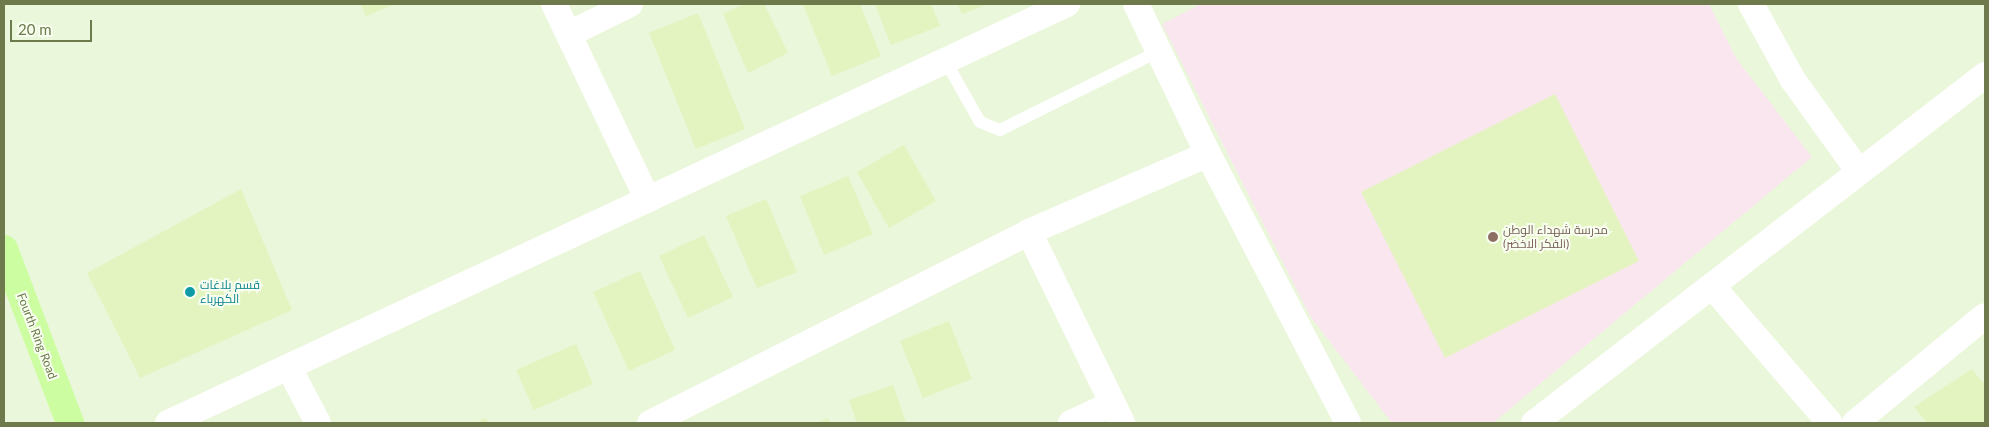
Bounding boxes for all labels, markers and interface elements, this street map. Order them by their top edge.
scale bar [12,10,95,42]
text: 20 m [18,20,52,38]
place label: مدرسة شهداء الوطن (الفكر الاخضر) [1503,223,1608,251]
marker: مدرسة شهداء الوطن (الفكر الاخضر) [1487,231,1499,243]
place label: قسم بلاغات الكهرباء [200,278,260,306]
marker: قسم بلاغات الكهرباء [184,286,196,298]
street label: Fourth Ring Road [14,291,60,381]

